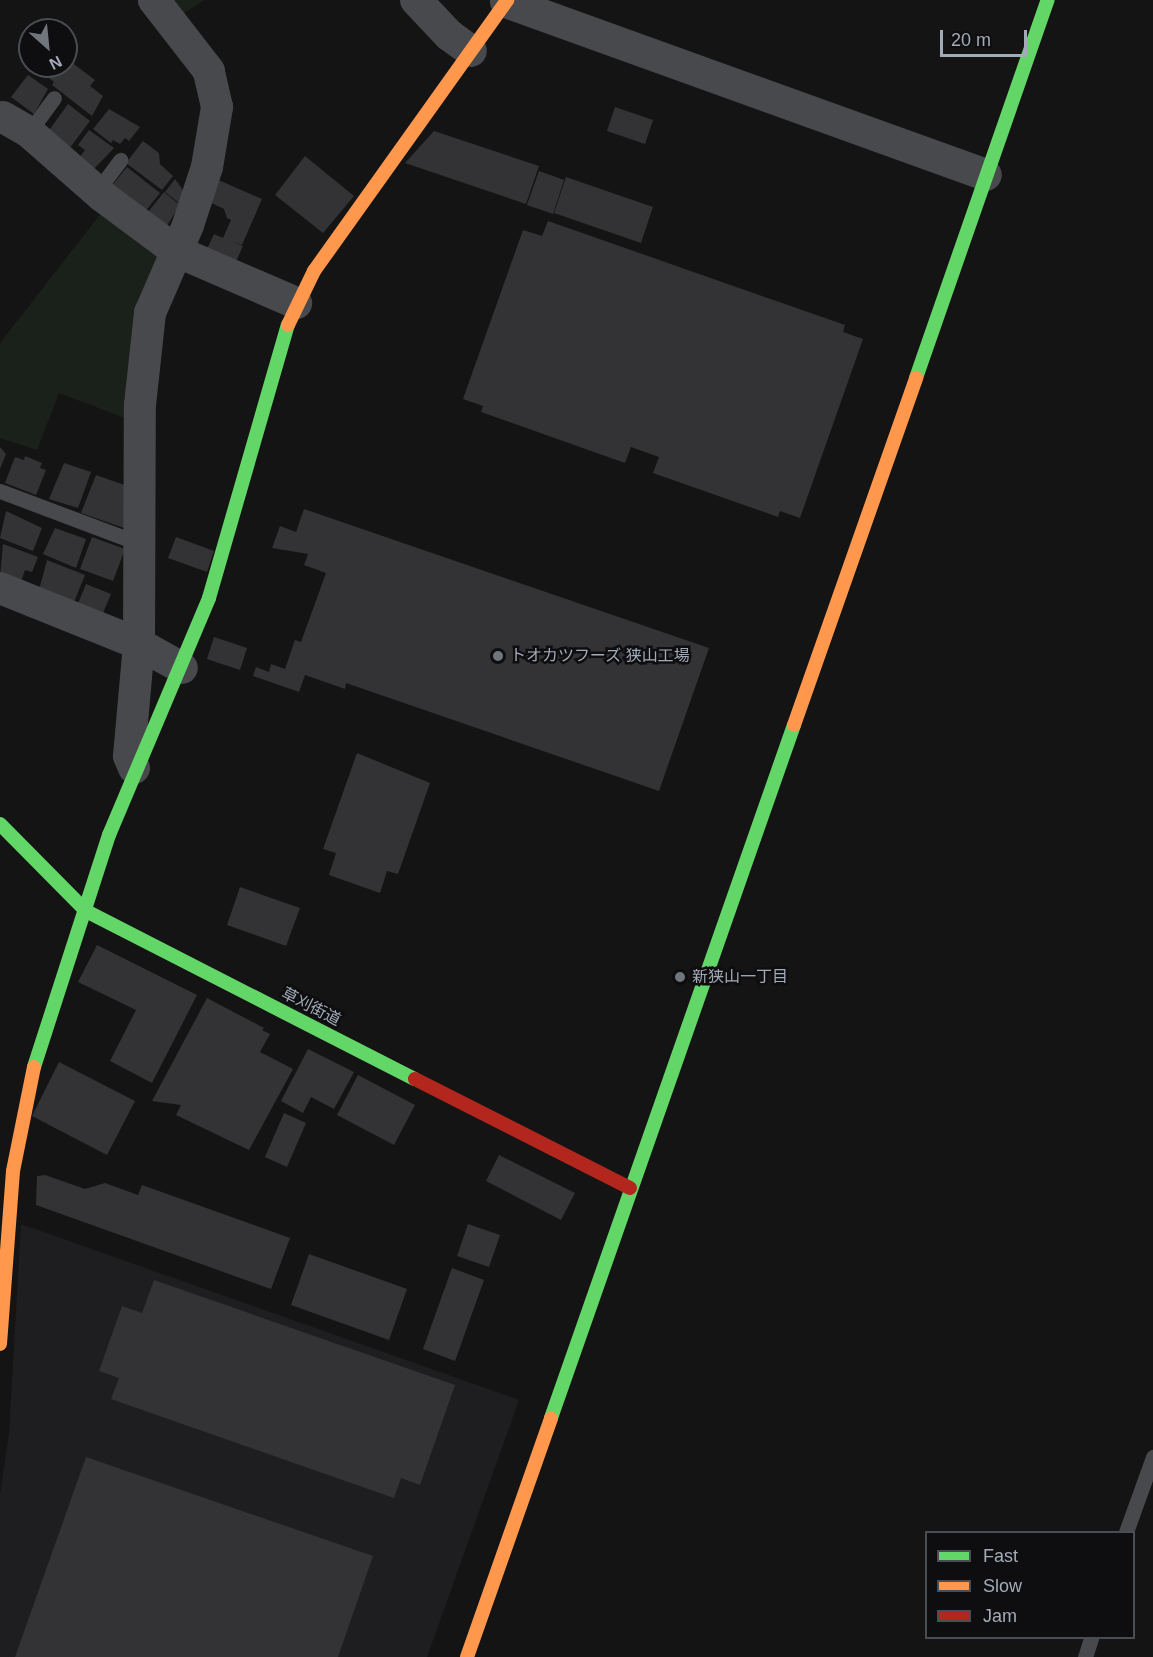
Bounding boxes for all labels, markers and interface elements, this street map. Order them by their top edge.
north arrow [18,18,78,78]
scale bar [943,18,1030,56]
text: 20 m [951,30,991,50]
text: N [46,53,65,73]
place label: トオカツフーズ 狭山工場 [510,646,690,666]
marker: トオカツフーズ 狭山工場 [491,649,505,663]
place label: 新狭山一丁目 [692,967,788,987]
marker: 新狭山一丁目 [673,970,687,984]
street label: 草刈街道 [278,984,344,1030]
legend [925,1531,1135,1639]
text: Fast [983,1546,1018,1566]
text: Slow [983,1576,1022,1596]
text: Jam [983,1606,1017,1626]

